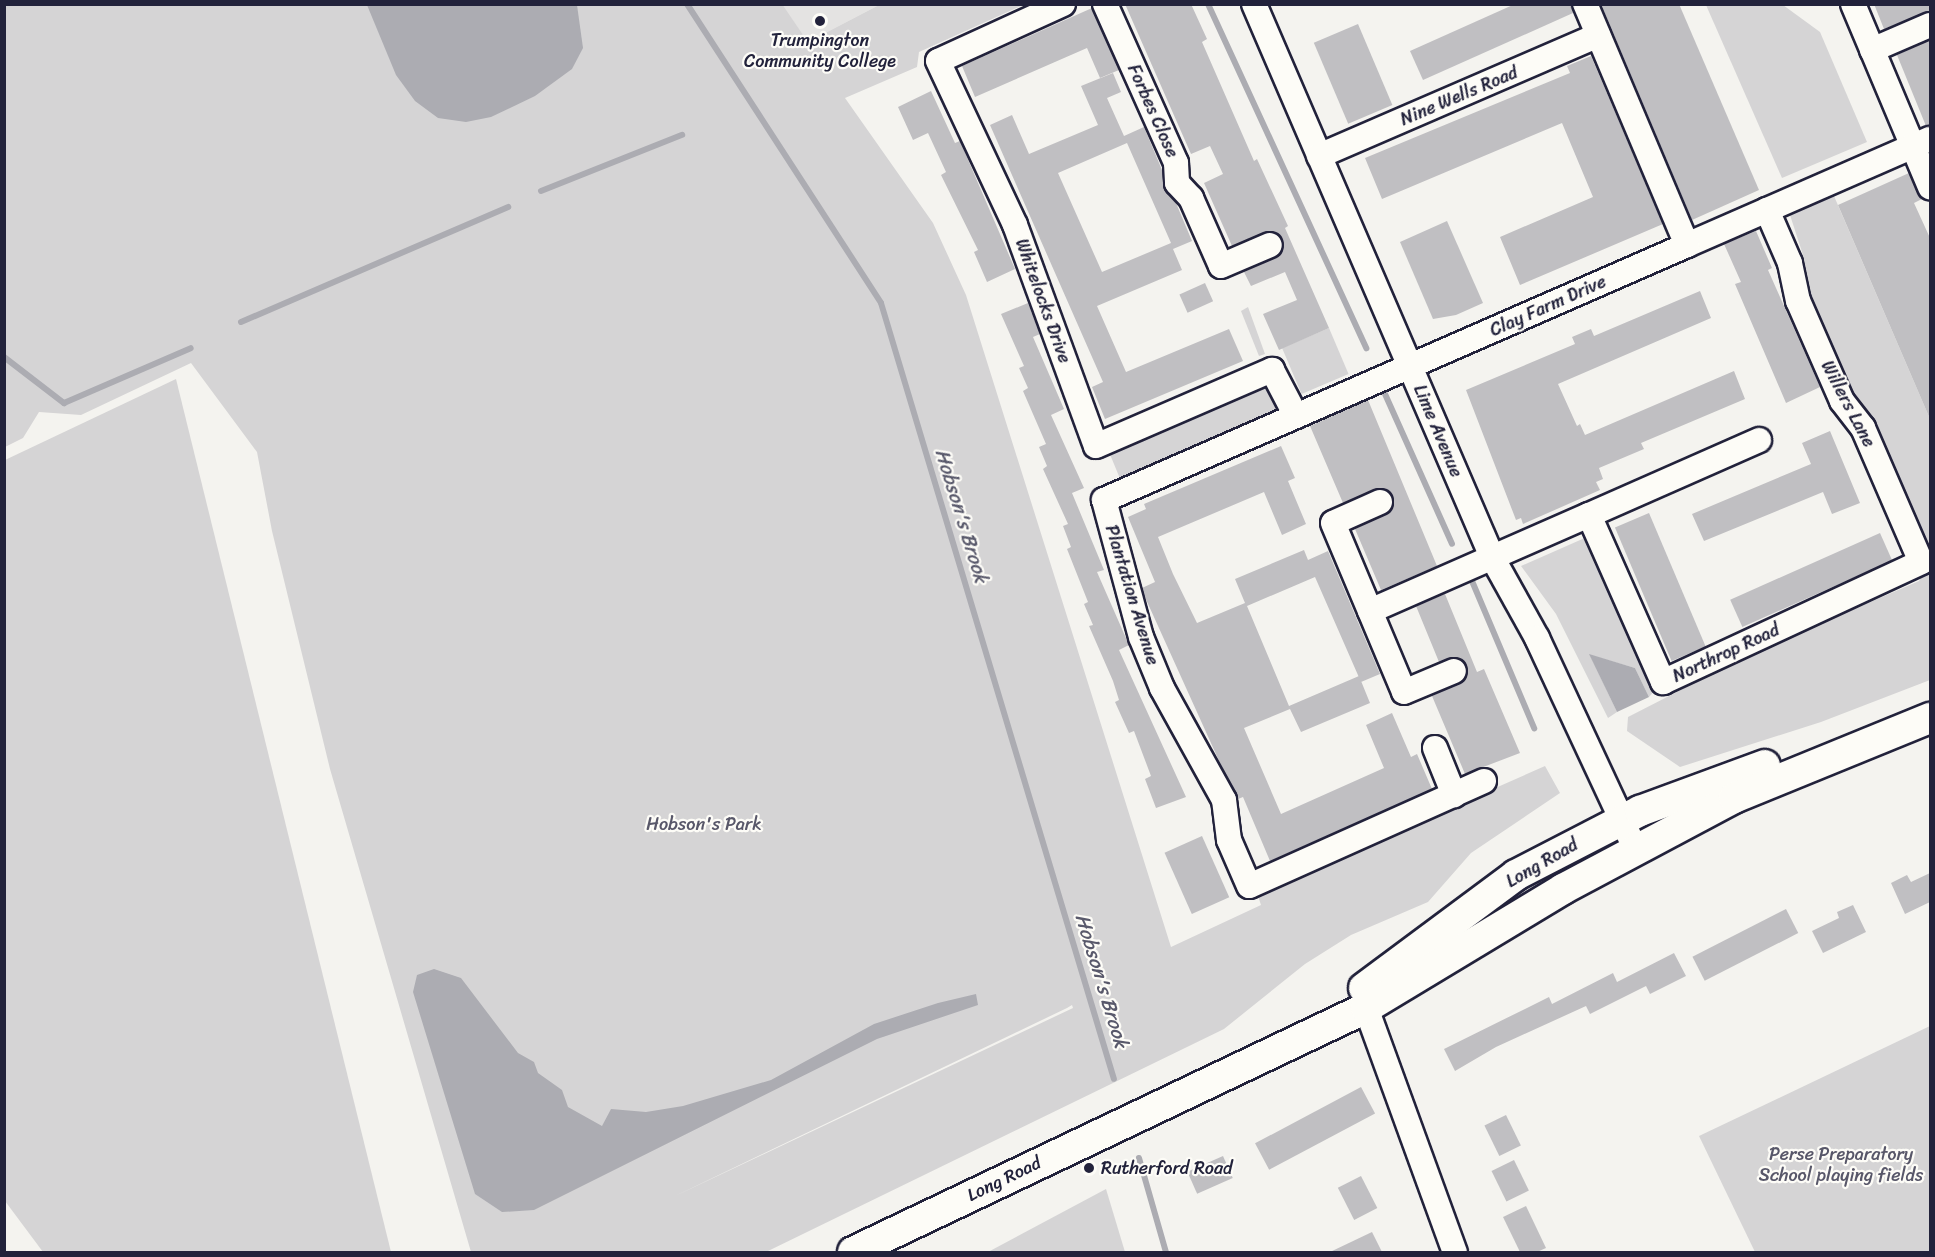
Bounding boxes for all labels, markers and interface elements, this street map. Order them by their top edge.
marker: Trumpington Community College [813,14,827,28]
place label: Trumpington Community College [744,30,896,72]
street label: Forbes Close [1123,61,1183,161]
street label: Nine Wells Road [1397,62,1521,130]
street label: Whitelocks Drive [1010,236,1076,366]
street label: Clay Farm Drive [1487,271,1609,341]
street label: Willers Lane [1816,357,1880,451]
street label: Lime Avenue [1409,381,1467,481]
water label: Hobson's Brook [930,446,994,586]
street label: Plantation Avenue [1100,523,1164,667]
street label: Northrop Road [1669,619,1783,687]
park label: Hobson's Park [646,813,762,835]
street label: Long Road [1502,834,1582,892]
water label: Hobson's Brook [1070,911,1134,1051]
park label: Perse Preparatory School playing fields [1759,1144,1923,1186]
street label: Long Road [964,1152,1044,1206]
place label: Rutherford Road [1101,1157,1233,1179]
marker: Rutherford Road [1082,1161,1096,1175]

